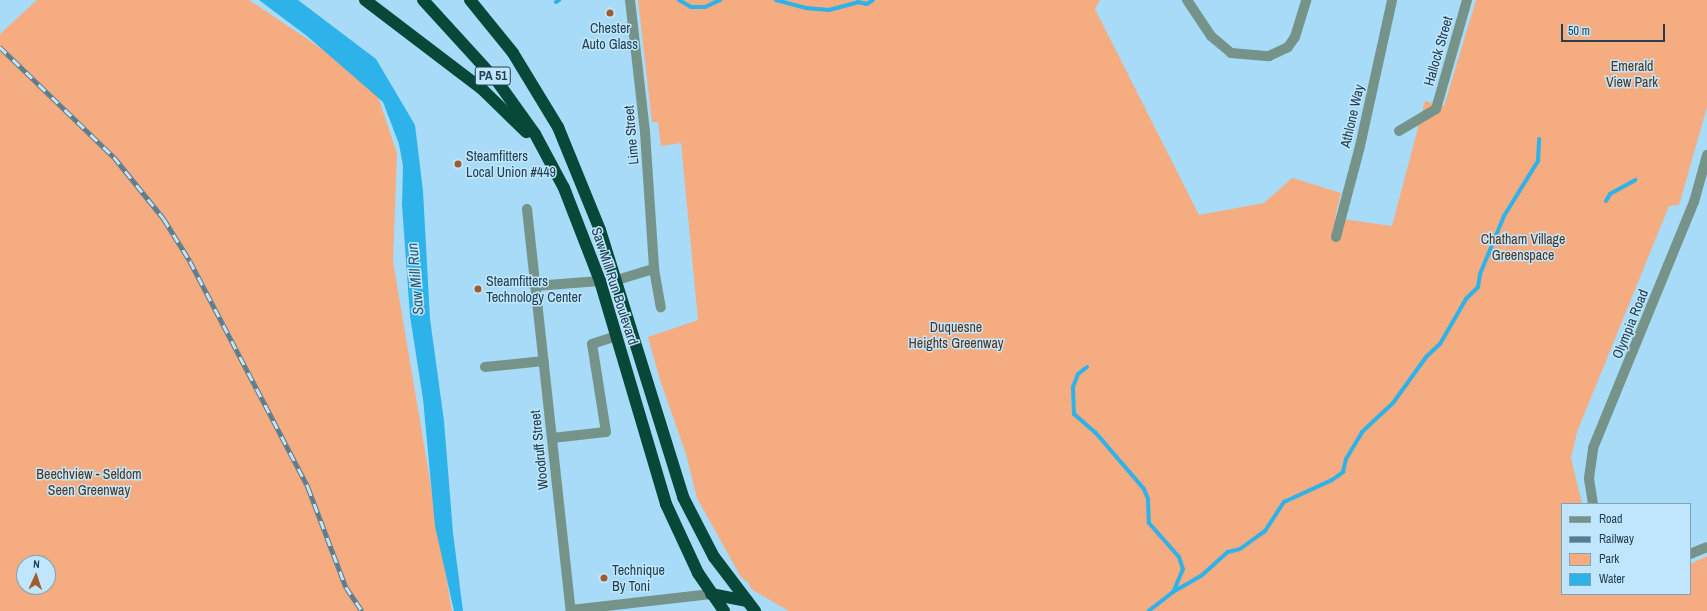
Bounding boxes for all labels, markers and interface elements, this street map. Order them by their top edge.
marker: Chester Auto Glass [605,8,615,18]
street label: Hallock Street [1420,14,1456,88]
scale bar [1563,16,1667,42]
place label: Chester Auto Glass [582,20,638,52]
text: 50 m [1568,23,1590,39]
park label: Emerald View Park [1606,58,1658,90]
road number: PA 51 [474,65,512,87]
street label: Athlone Way [1337,83,1367,149]
street label: Lime Street [620,105,642,165]
place label: Steamfitters Local Union #449 [466,148,556,180]
marker: Steamfitters Local Union #449 [453,159,463,169]
street label: Saw Mill Run Boulevard [588,225,642,347]
park label: Chatham Village Greenspace [1481,231,1565,264]
water label: Saw Mill Run [403,242,427,316]
place label: Steamfitters Technology Center [486,273,582,306]
marker: Steamfitters Technology Center [473,284,483,294]
street label: Olympia Road [1608,287,1652,361]
park label: Duquesne Heights Greenway [908,319,1004,352]
street label: Woodruff Street [526,409,552,491]
park label: Beechview - Seldom Seen Greenway [36,466,142,498]
legend [1561,503,1691,595]
text: Road [1599,511,1623,527]
text: Railway [1599,531,1634,547]
text: Park [1599,551,1619,567]
north arrow [16,555,56,595]
text: N [33,557,40,571]
place label: Technique By Toni [612,562,665,594]
text: Water [1599,571,1625,587]
marker: Technique By Toni [599,573,609,583]

